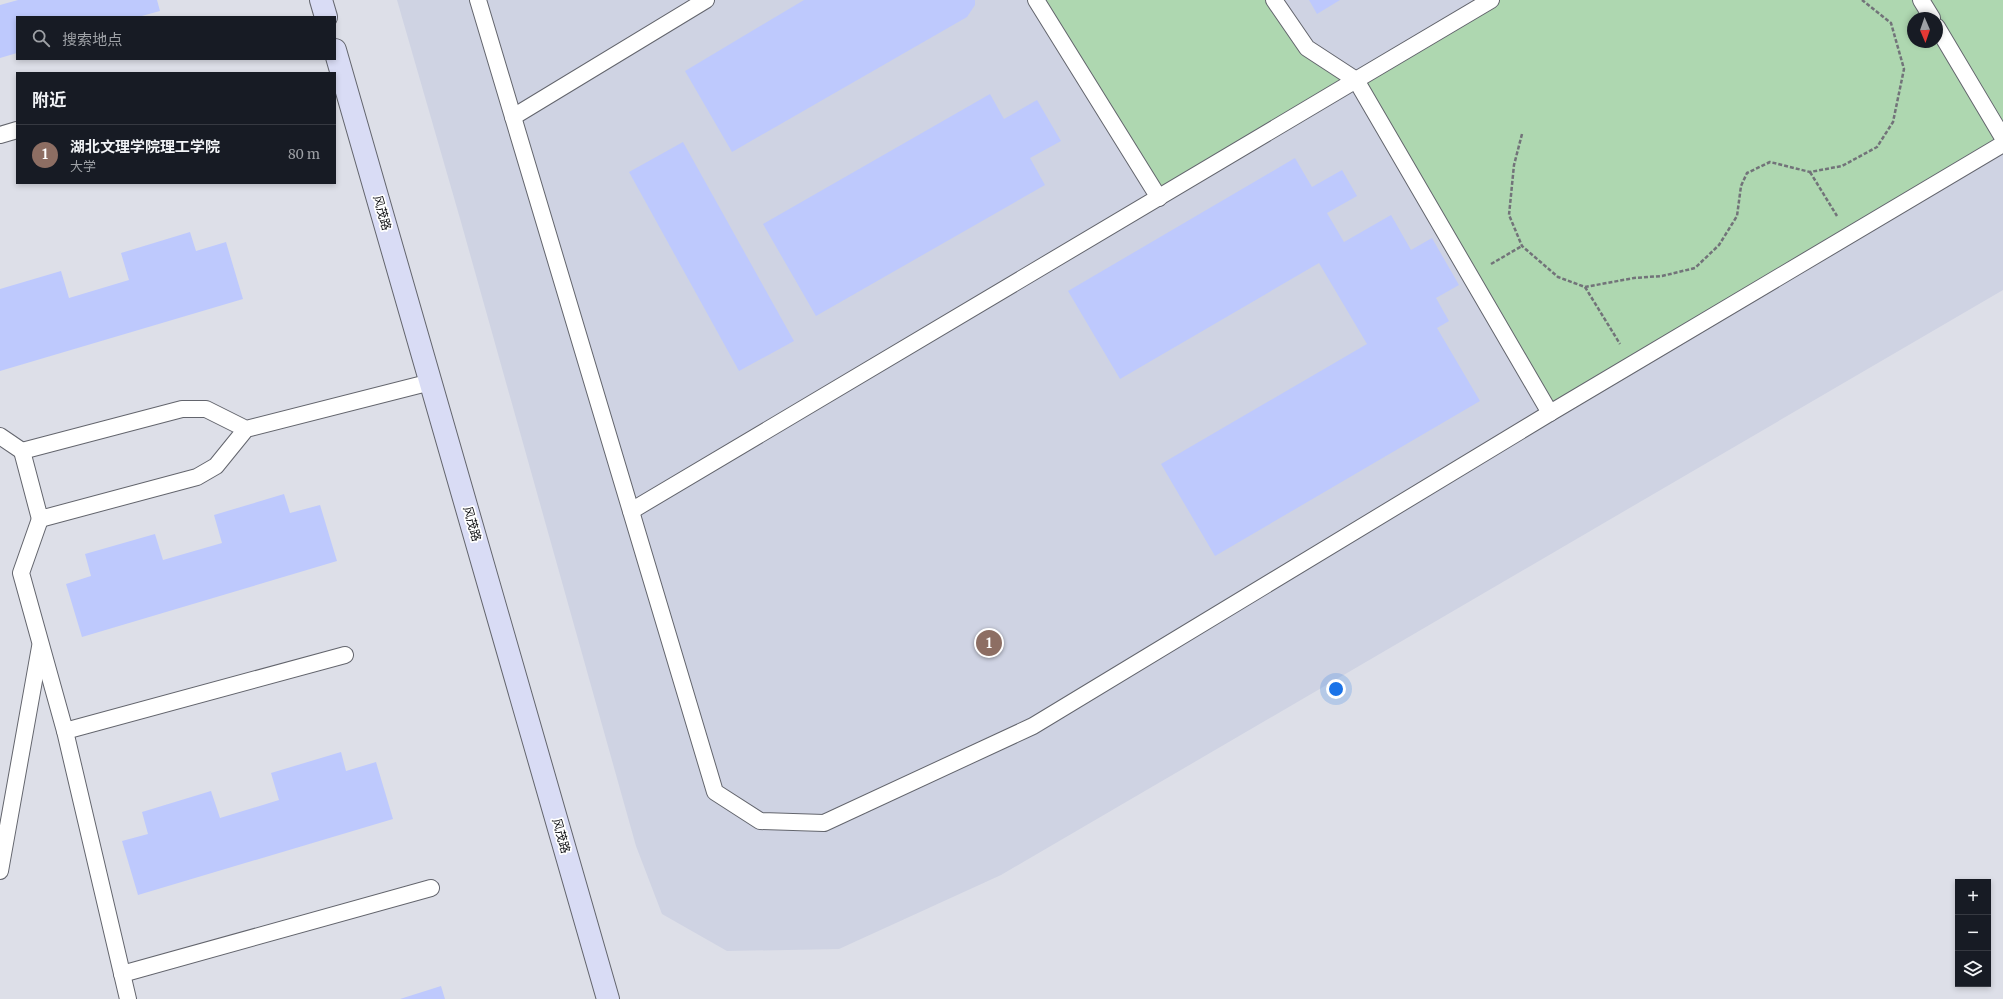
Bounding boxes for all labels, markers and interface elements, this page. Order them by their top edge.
north arrow [1907,12,1943,48]
search box [16,16,336,60]
icon: search [30,27,52,49]
text: 搜索地点 [62,30,122,49]
text: 附近 [32,89,66,111]
text: 湖北文理学院理工学院 [70,137,220,156]
text: 1 [42,146,48,163]
text: 80 m [288,146,320,163]
text: 大学 [70,158,96,175]
street label: 风茂路 [370,193,395,232]
street label: 风茂路 [460,504,485,543]
pin: 1 [976,628,1002,658]
your location [1326,679,1346,699]
street label: 风茂路 [549,816,574,855]
map controls [1955,879,1991,987]
button: + [1955,879,1991,915]
button: − [1955,915,1991,951]
button: layers [1955,951,1991,987]

